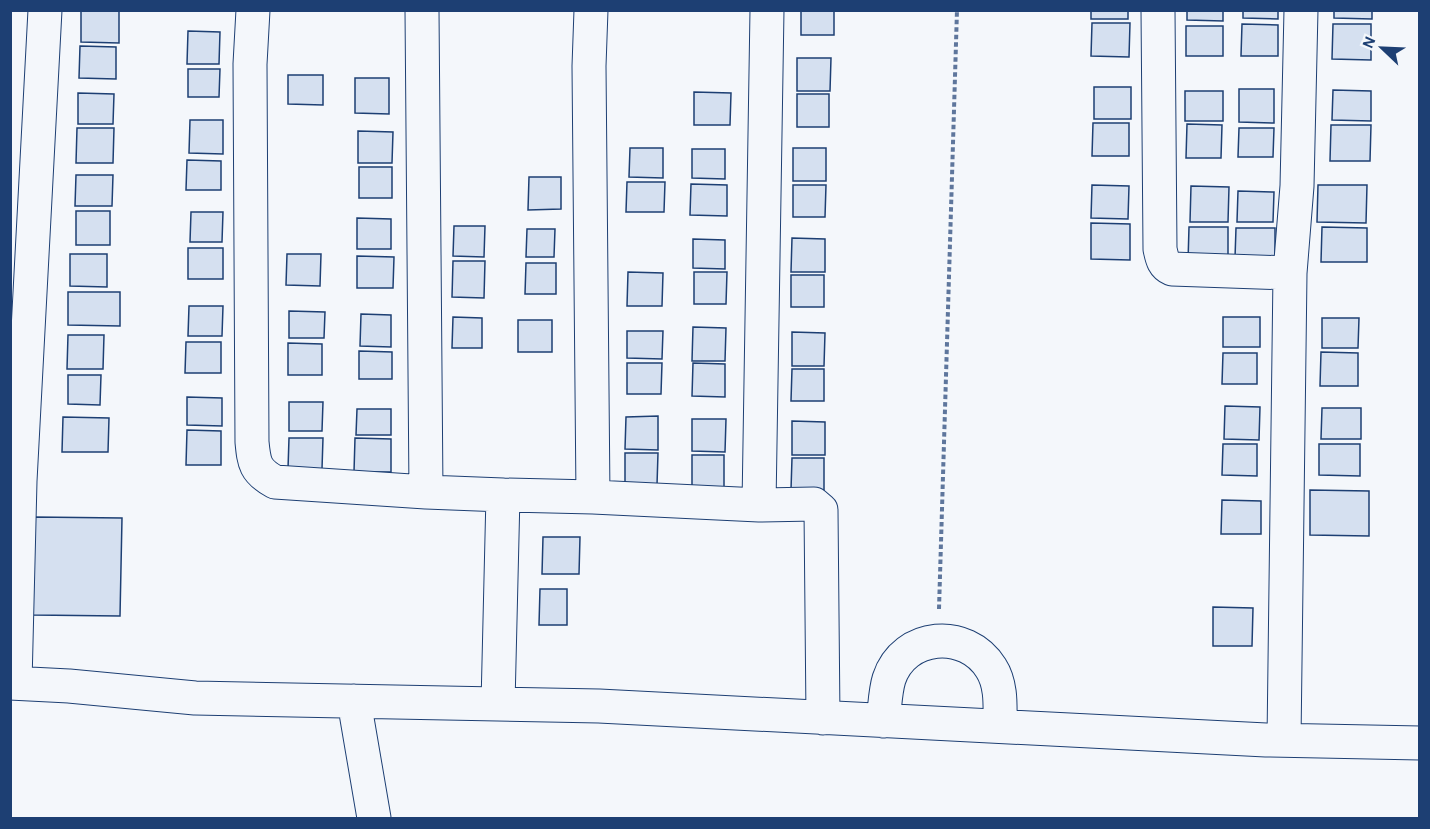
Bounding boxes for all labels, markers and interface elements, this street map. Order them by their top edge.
north arrow [1352,18,1412,78]
text: N [1360,34,1379,51]

